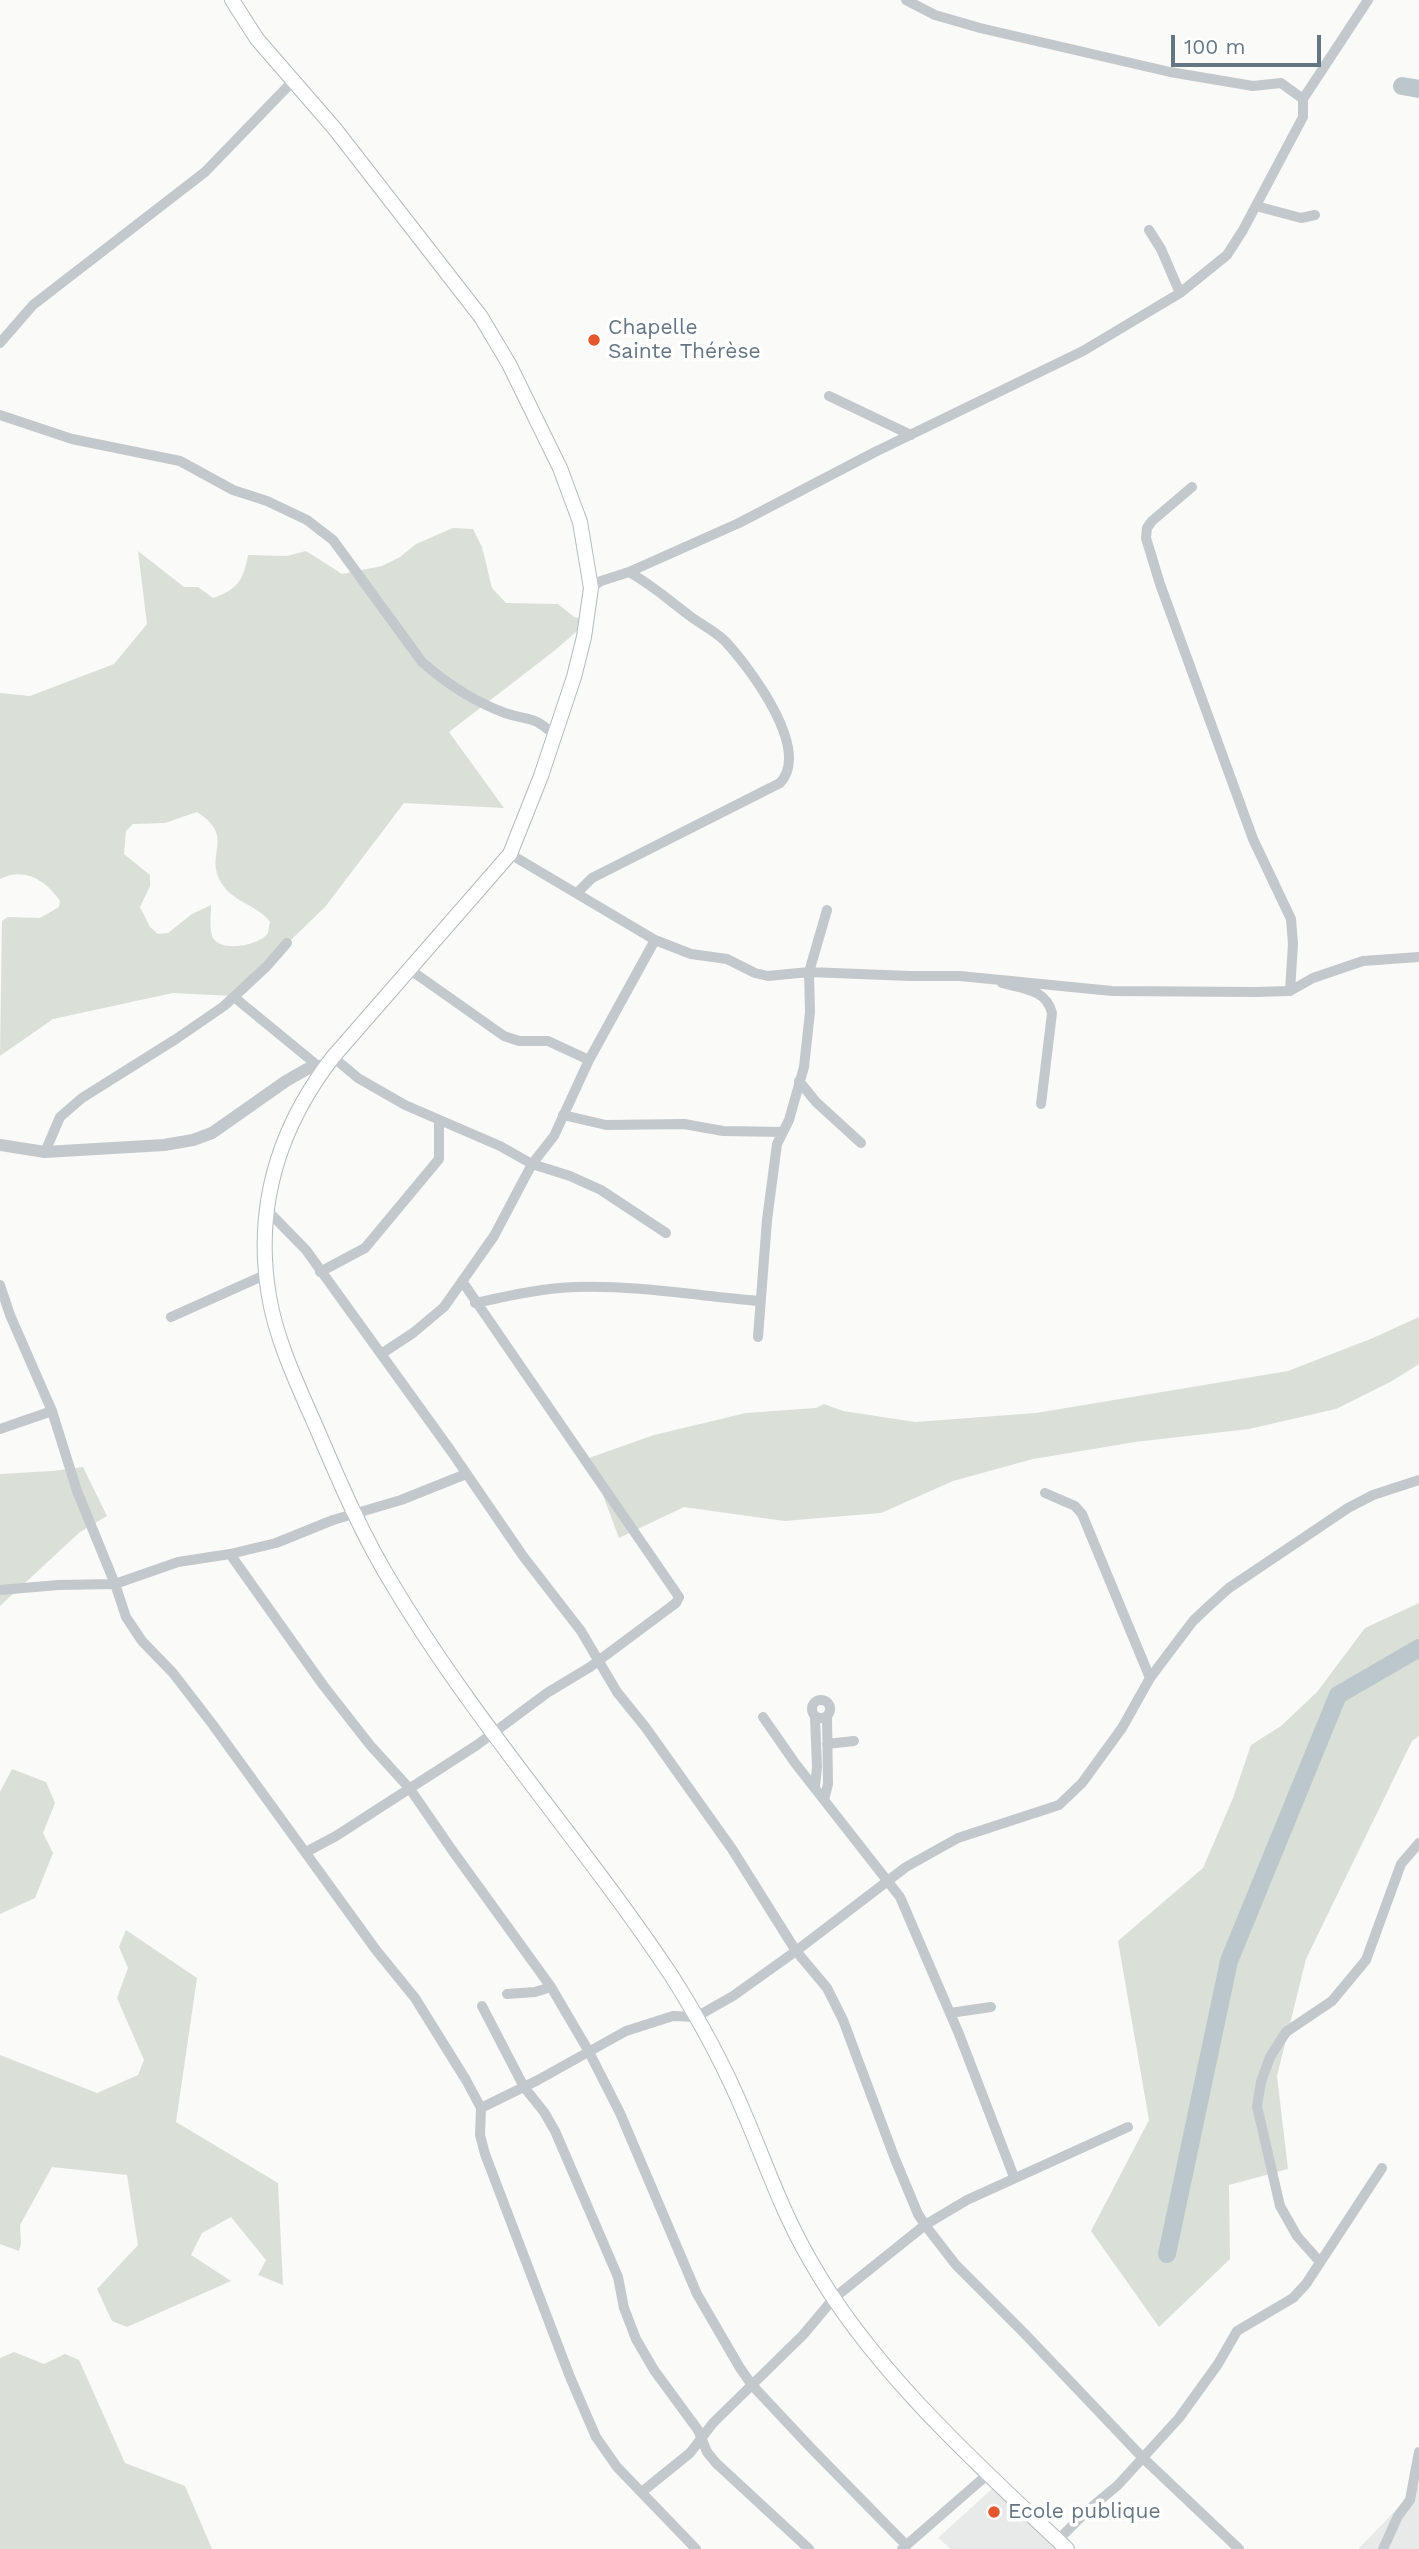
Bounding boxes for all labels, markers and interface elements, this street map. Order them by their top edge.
scale bar [1174,21,1324,65]
text: 100 m [1184,34,1246,59]
place label: Chapelle Sainte Thérèse [608,315,761,365]
marker: Chapelle Sainte Thérèse [586,332,602,348]
place label: Ecole publique [1008,2499,1161,2525]
marker: Ecole publique [986,2504,1002,2520]

